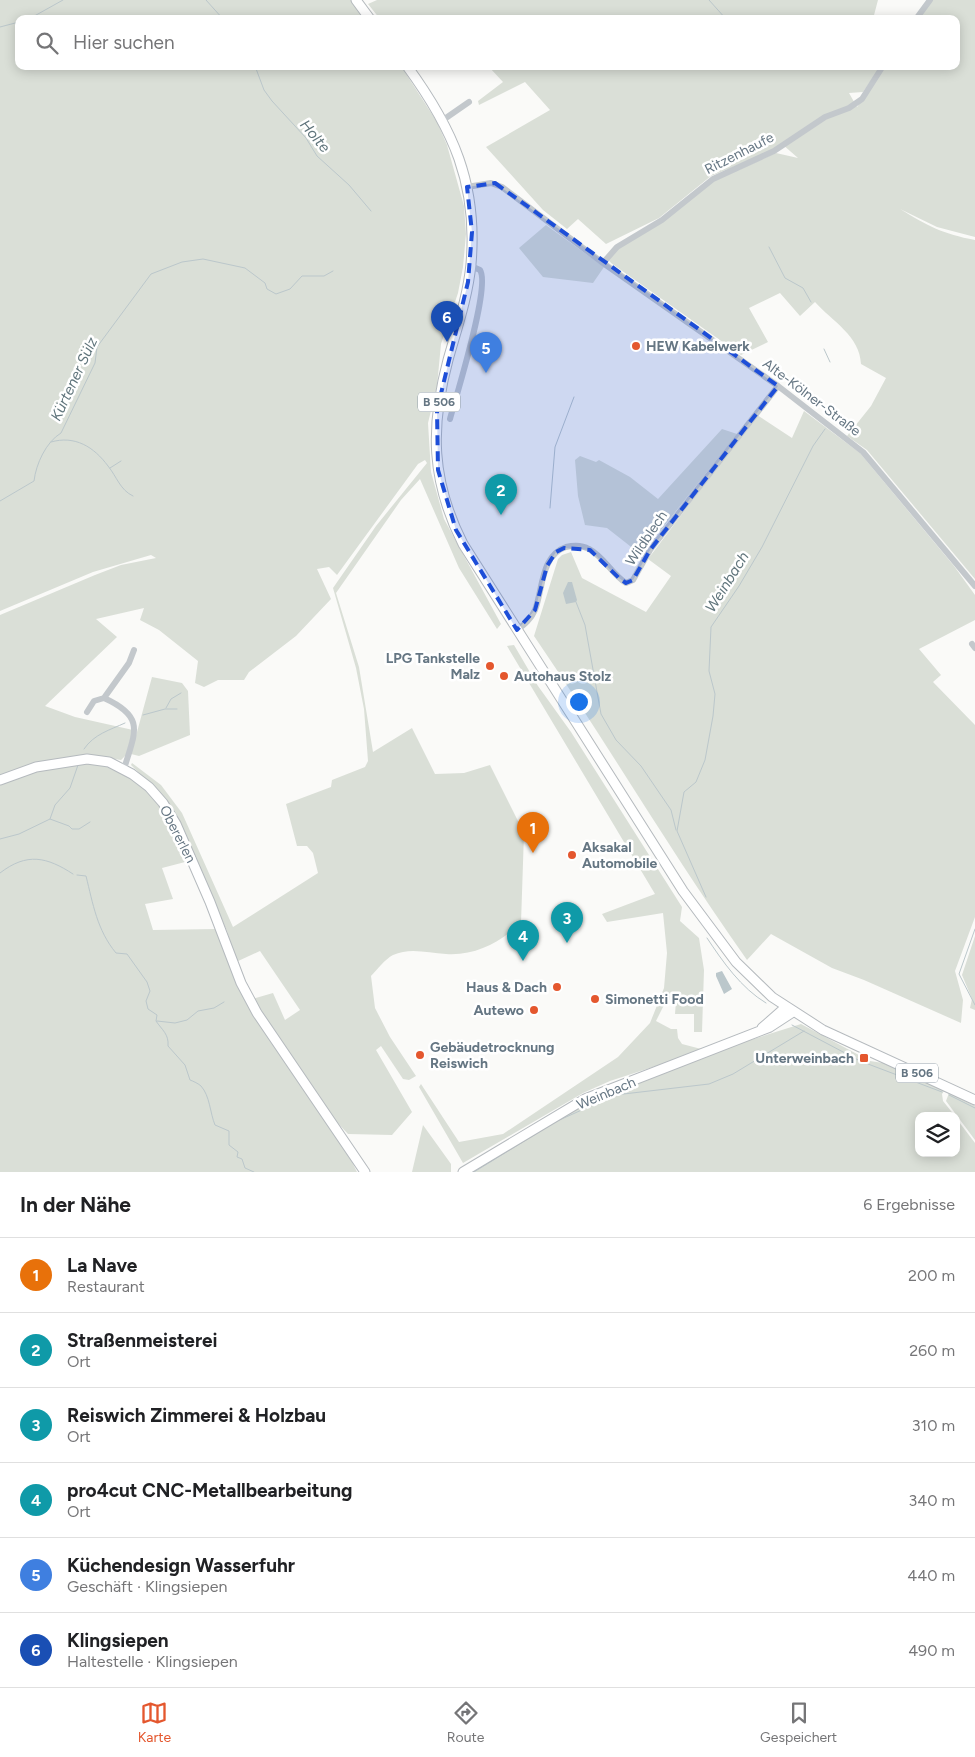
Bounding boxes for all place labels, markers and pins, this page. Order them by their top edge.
pin: 6 [431,301,463,342]
pin: 5 [470,332,502,373]
place label: HEW Kabelwerk [646,338,750,355]
marker: HEW Kabelwerk [630,340,642,352]
pin: 2 [485,474,517,515]
place label: LPG Tankstelle Malz [386,650,480,683]
marker: LPG Tankstelle Malz [484,660,496,672]
place label: Autohaus Stolz [514,668,611,685]
marker: Autohaus Stolz [498,670,510,682]
pin: 1 [517,812,549,853]
place label: Aksakal Automobile [582,839,657,872]
marker: Aksakal Automobile [566,849,578,861]
pin: 3 [551,902,583,943]
pin: 4 [507,920,539,961]
place label: Haus & Dach [466,979,547,996]
marker: Haus & Dach [551,981,563,993]
place label: Simonetti Food [605,991,704,1008]
marker: Simonetti Food [589,993,601,1005]
place label: Autewo [474,1002,524,1019]
marker: Autewo [528,1004,540,1016]
place label: Gebäudetrocknung Reiswich [430,1039,554,1072]
marker: Gebäudetrocknung Reiswich [414,1049,426,1061]
place label: Unterweinbach [755,1050,854,1067]
marker: Unterweinbach [858,1052,870,1064]

